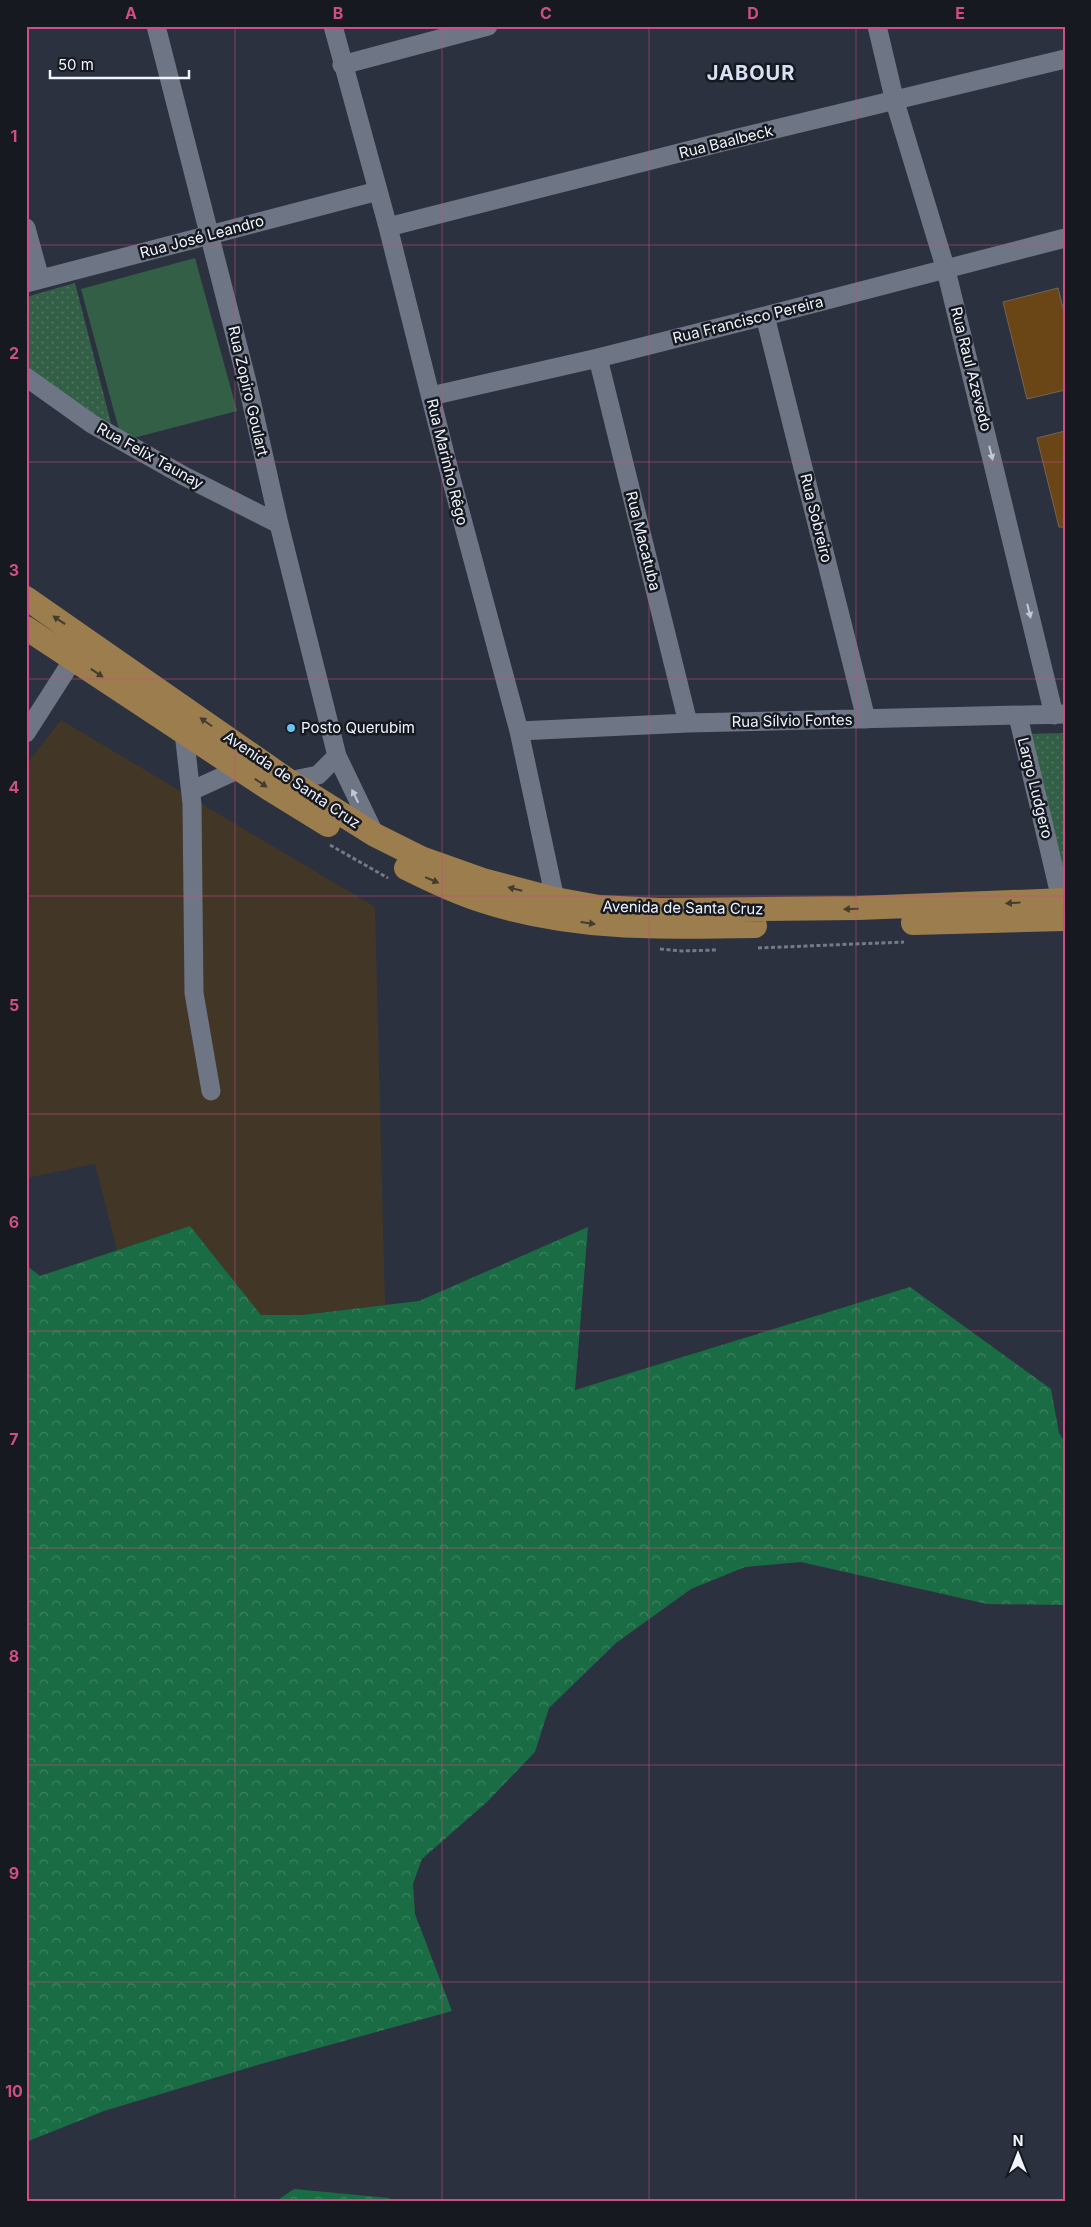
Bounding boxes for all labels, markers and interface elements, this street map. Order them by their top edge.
text: A [125,3,137,23]
text: B [333,3,343,23]
text: C [540,3,552,23]
text: D [747,3,759,23]
text: E [955,3,965,23]
scale bar [50,48,189,80]
text: 50 m [58,55,94,74]
district label: JABOUR [707,61,795,85]
street label: Rua Baalbeck [677,120,776,162]
text: 1 [11,126,17,146]
street label: Rua José Leandro [138,211,266,262]
street label: Rua Francisco Pereira [671,292,825,347]
street label: Rua Raul Azevedo [947,305,996,433]
street label: Rua Zopiro Goulart [224,324,273,458]
text: 2 [9,343,19,363]
street label: Rua Marinho Rêgo [423,397,472,527]
street label: Rua Felix Taunay [94,418,207,493]
one-way arrow [987,446,995,461]
street label: Rua Sobreiro [796,471,837,564]
street label: Rua Macatuba [622,489,665,593]
text: 3 [9,560,19,580]
one-way arrow [1026,604,1034,619]
one-way arrow [52,615,65,624]
one-way arrow [90,668,103,678]
street label: Rua Sílvio Fontes [731,710,853,731]
one-way arrow [200,717,213,727]
place label: Posto Querubim [301,718,415,737]
marker: Posto Querubim [285,722,297,734]
street label: Avenida de Santa Cruz [220,727,364,832]
street label: Largo Ludgero [1014,735,1057,840]
text: 4 [9,777,20,797]
one-way arrow [254,778,267,788]
one-way arrow [351,789,359,803]
one-way arrow [425,876,440,884]
one-way arrow [508,885,523,893]
street label: Avenida de Santa Cruz [602,897,764,918]
one-way arrow [1005,900,1021,908]
one-way arrow [842,905,858,913]
one-way arrow [581,919,597,927]
text: 5 [9,995,19,1015]
text: 6 [9,1212,19,1232]
text: 7 [9,1429,19,1449]
text: 8 [9,1646,19,1666]
text: 9 [9,1863,19,1883]
text: 10 [5,2081,23,2101]
north arrow [994,2130,1044,2180]
text: N [1013,2132,1023,2149]

